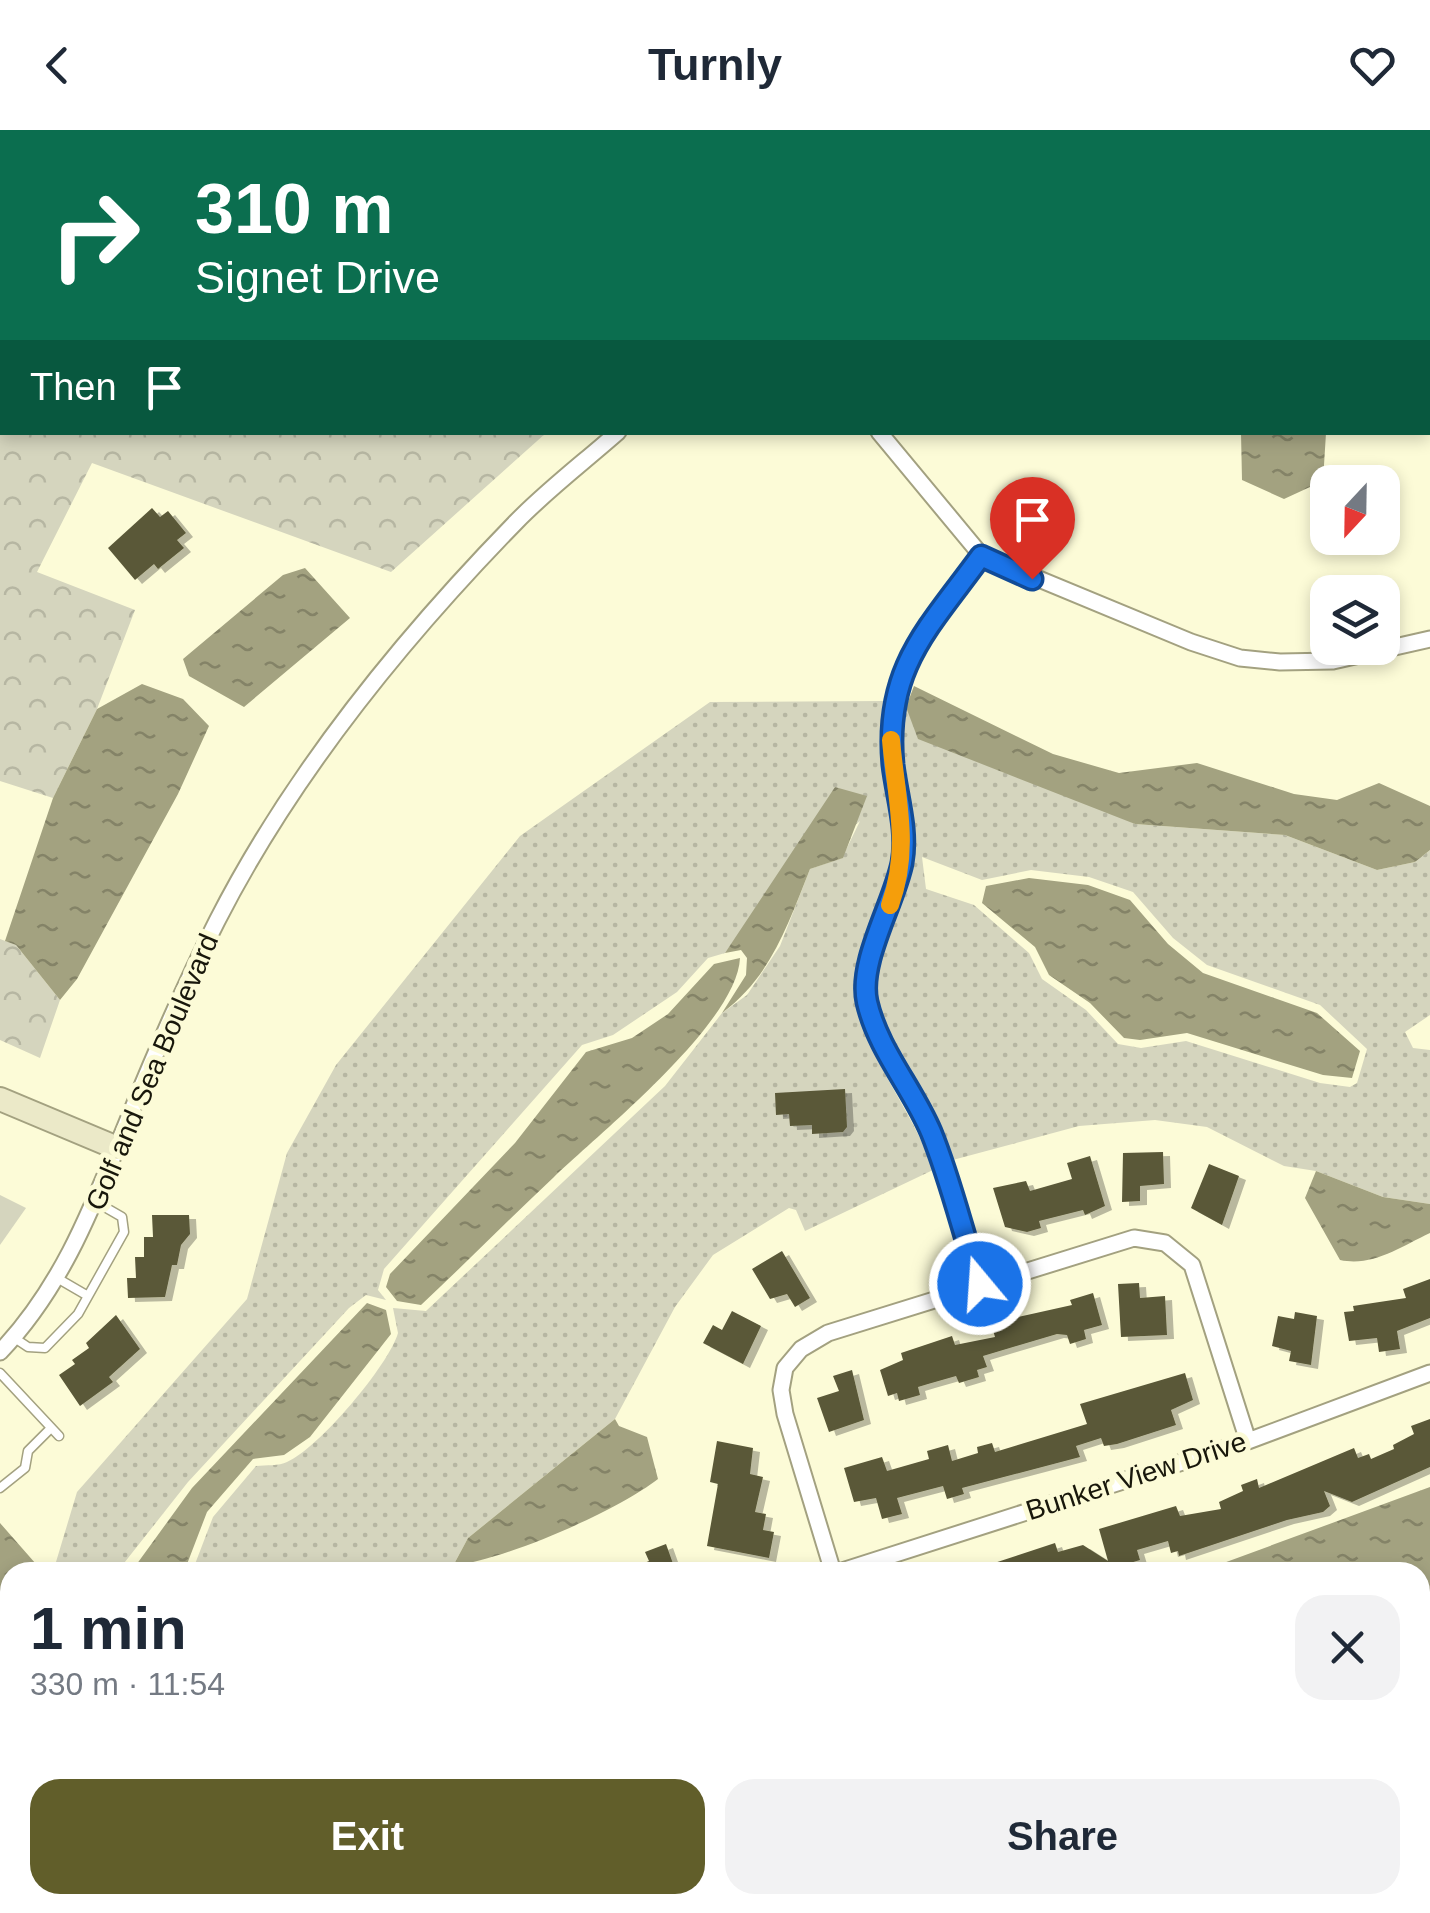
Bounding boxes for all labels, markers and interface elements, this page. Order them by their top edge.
icon: back [30,38,85,93]
icon: heart [1345,38,1400,93]
text: Turnly [648,39,782,90]
icon: right [30,170,160,300]
text: 310 m [195,170,393,248]
text: Signet Drive [195,252,440,303]
icon: arrive [137,360,192,415]
text: Then [30,366,117,408]
north arrow [1310,465,1400,555]
map controls [1310,465,1400,665]
pin [990,477,1075,580]
icon: arrive [1005,492,1060,547]
button: layers [1310,575,1400,665]
street label: Golf and Sea Boulevard [80,929,224,1215]
position arrow [928,1232,1032,1336]
street label: Bunker View Drive [1022,1426,1250,1526]
text: 1 min [30,1595,187,1662]
button: close [1295,1595,1400,1700]
text: 330 m · 11:54 [30,1666,225,1702]
button: Exit [30,1779,705,1894]
button: Share [725,1779,1400,1894]

